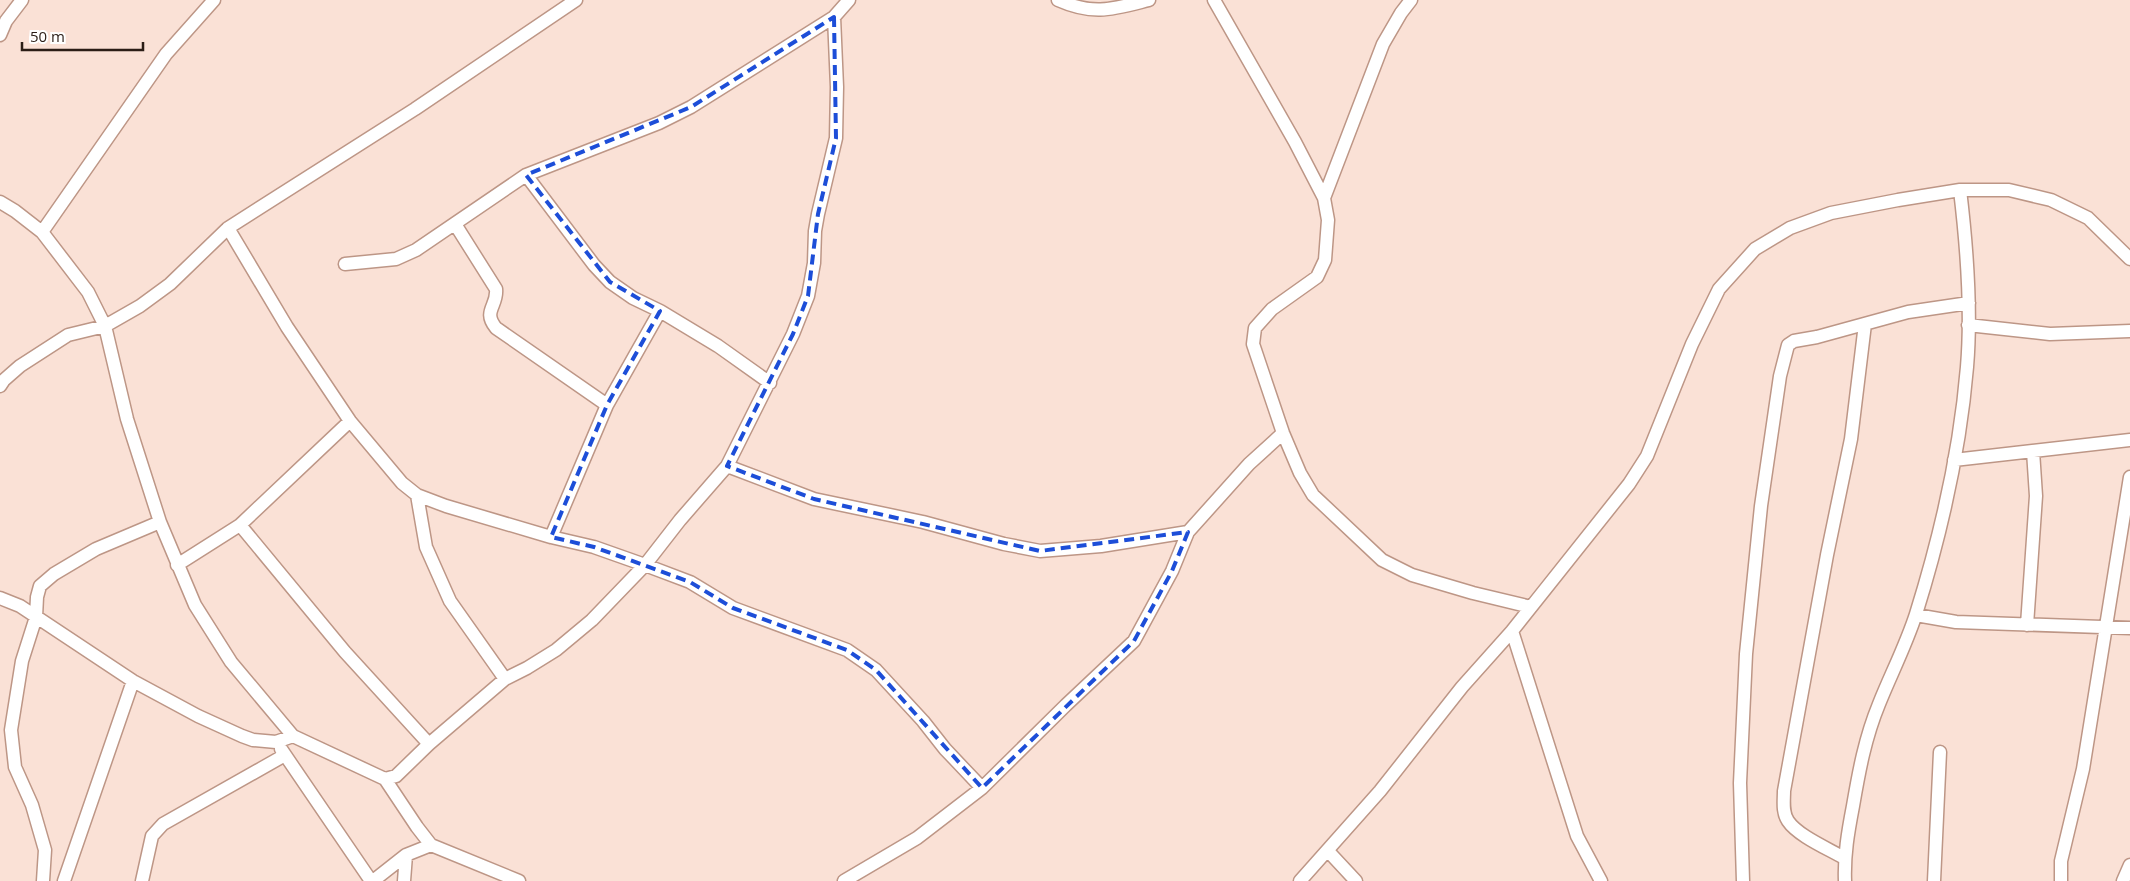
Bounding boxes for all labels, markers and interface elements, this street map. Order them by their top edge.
scale bar [22,20,144,52]
text: 50 m [30,26,65,46]

